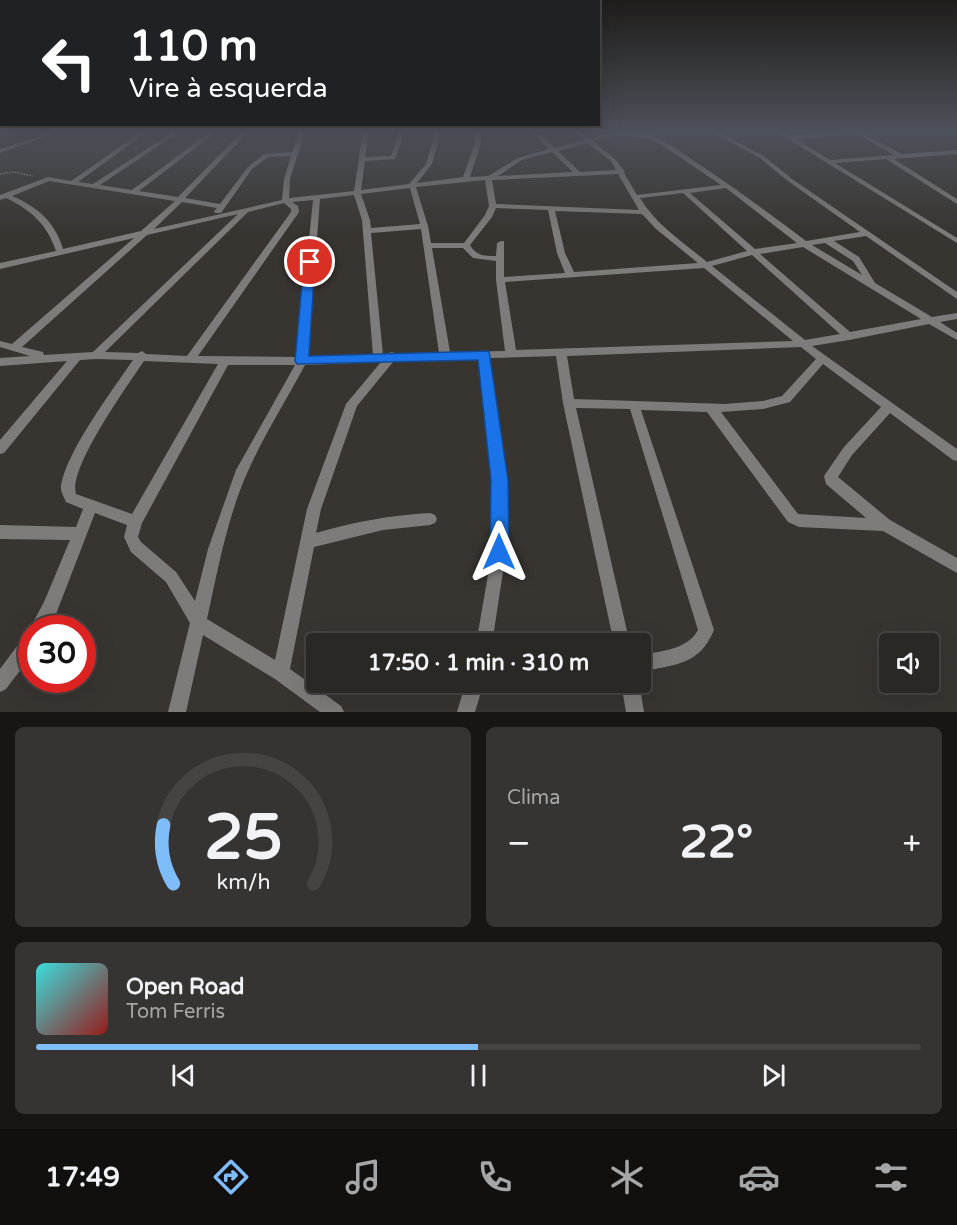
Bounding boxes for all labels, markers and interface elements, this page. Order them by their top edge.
text: 110 m [129,21,258,72]
icon: left [30,24,108,102]
text: Vire à esquerda [129,72,328,105]
pin [284,236,335,287]
icon: arrive [293,245,326,278]
position arrow [467,520,531,584]
speed limit sign: 30 [18,615,96,693]
map controls [879,633,939,693]
button: sound [879,633,939,693]
text: 17:50 · 1 min · 310 m [368,650,589,676]
text: Clima [507,786,560,810]
text: 25 [204,801,282,876]
text: 22° [680,816,753,870]
text: − [507,824,531,863]
text: + [902,824,921,863]
text: km/h [216,869,270,895]
text: Open Road [126,974,244,1000]
text: Tom Ferris [126,1000,225,1024]
icon: previous [167,1059,200,1092]
icon: pause [462,1059,495,1092]
icon: next [757,1059,790,1092]
icon: directions [210,1156,252,1198]
icon: music [342,1156,384,1198]
icon: phone [474,1156,516,1198]
icon: climate [606,1156,648,1198]
icon: car [738,1156,780,1198]
icon: filters [870,1156,912,1198]
text: 17:49 [45,1161,120,1194]

